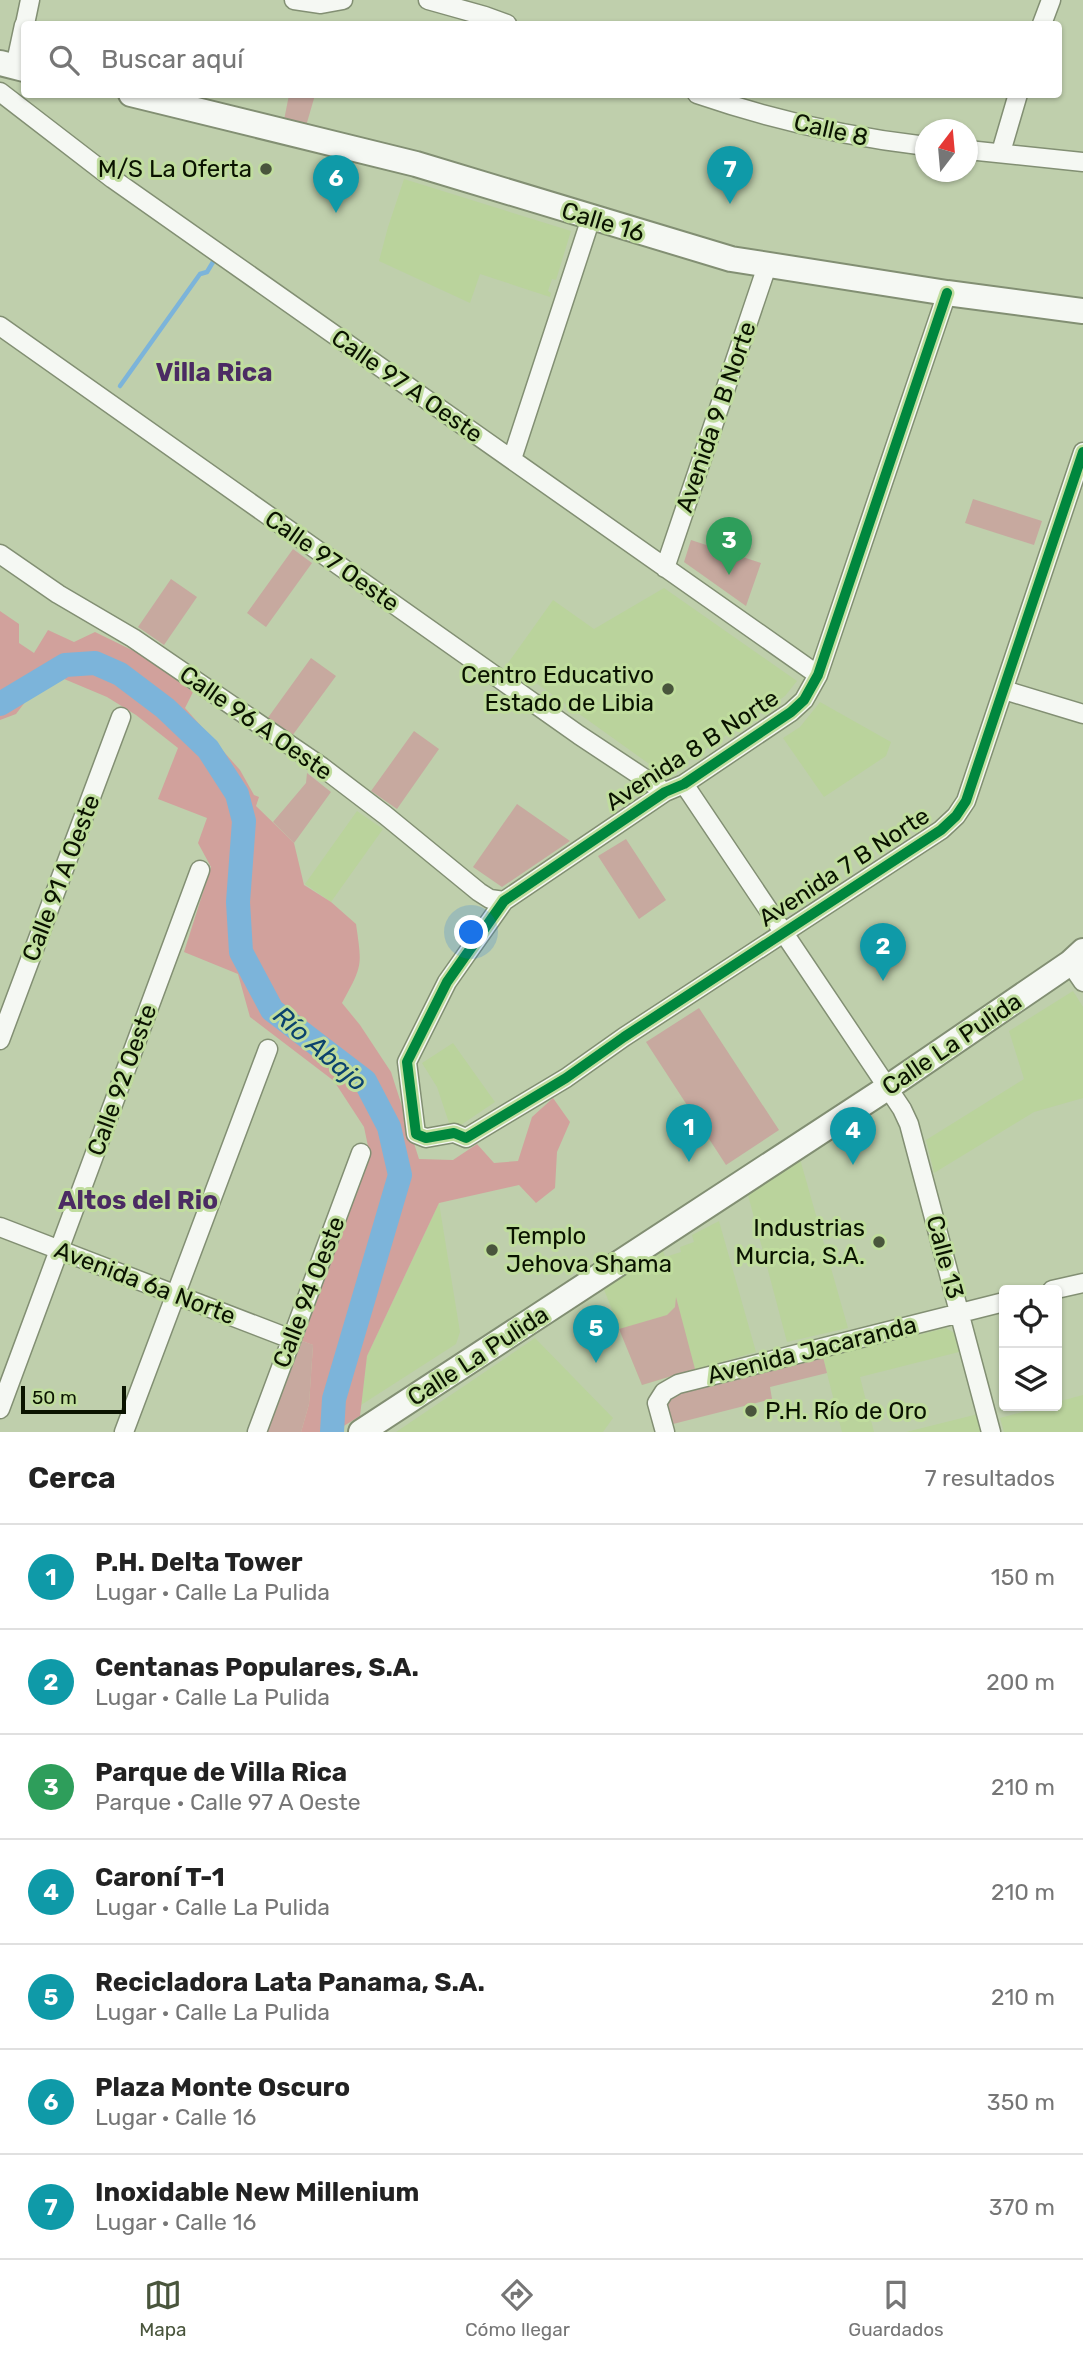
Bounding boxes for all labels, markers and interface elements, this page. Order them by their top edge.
search box [21,21,1062,98]
icon: search [45,41,83,79]
text: Buscar aquí [101,44,243,75]
street label: Calle 8 [791,108,871,152]
north arrow [915,119,978,182]
pin: 7 [707,146,753,204]
place label: M/S La Oferta [98,155,252,183]
pin: 6 [313,155,359,213]
marker: M/S La Oferta [258,161,274,177]
street label: Calle 16 [558,196,648,248]
street label: Avenida 9 B Norte [670,318,762,516]
street label: Calle 97 A Oeste [326,323,488,449]
district label: Villa Rica [155,357,273,388]
street label: Calle 97 Oeste [260,504,404,618]
pin: 3 [706,517,752,575]
street label: Calle 96 A Oeste [174,660,338,786]
place label: Centro Educativo Estado de Libia [461,661,654,717]
marker: Centro Educativo Estado de Libia [660,681,676,697]
street label: Avenida 8 B Norte [600,684,784,816]
street label: Calle 91 A Oeste [16,791,106,965]
street label: Avenida 7 B Norte [753,801,935,933]
your location [454,915,488,949]
pin: 2 [860,923,906,981]
street label: Calle La Pulida [877,987,1027,1101]
street label: Calle 92 Oeste [82,1000,162,1160]
water label: Río Abajo [267,1000,373,1098]
pin: 1 [666,1104,712,1162]
pin: 4 [830,1107,876,1165]
district label: Altos del Rio [58,1185,218,1216]
street label: Calle 94 Oeste [267,1212,351,1372]
street label: Calle 13 [920,1212,970,1302]
place label: Industrias Murcia, S.A. [735,1214,865,1270]
place label: Templo Jehova Shama [506,1222,672,1278]
marker: Industrias Murcia, S.A. [871,1234,887,1250]
street label: Avenida 6a Norte [51,1236,239,1330]
marker: Templo Jehova Shama [484,1242,500,1258]
map controls [999,1285,1062,1411]
button: locate [999,1285,1062,1348]
street label: Calle La Pulida [402,1300,554,1412]
pin: 5 [573,1305,619,1363]
street label: Avenida Jacaranda [705,1310,919,1390]
button: layers [999,1348,1062,1411]
scale bar [21,1383,126,1415]
text: 50 m [32,1386,77,1409]
place label: P.H. Río de Oro [765,1397,927,1425]
marker: P.H. Río de Oro [743,1403,759,1419]
text: Cerca [28,1460,116,1496]
text: 7 resultados [925,1464,1055,1492]
text: P.H. Delta Tower [95,1547,303,1578]
text: 1 [45,1563,57,1591]
text: 150 m [991,1563,1055,1591]
text: Lugar · Calle La Pulida [95,1578,330,1606]
text: Centanas Populares, S.A. [95,1652,419,1683]
text: 2 [44,1668,58,1696]
text: 200 m [986,1668,1055,1696]
text: Lugar · Calle La Pulida [95,1683,330,1711]
text: Parque de Villa Rica [95,1757,347,1788]
text: 3 [43,1773,59,1801]
text: 210 m [991,1773,1055,1801]
text: Parque · Calle 97 A Oeste [95,1788,361,1816]
text: Caroní T-1 [95,1862,225,1893]
text: 4 [43,1878,59,1906]
text: 210 m [991,1878,1055,1906]
text: Lugar · Calle La Pulida [95,1893,330,1921]
text: Recicladora Lata Panama, S.A. [95,1967,485,1998]
text: 5 [44,1983,58,2011]
text: 210 m [991,1983,1055,2011]
text: Lugar · Calle La Pulida [95,1998,330,2026]
text: Plaza Monte Oscuro [95,2072,350,2103]
text: 6 [44,2088,58,2116]
text: 350 m [987,2088,1055,2116]
text: Lugar · Calle 16 [95,2103,256,2131]
text: Inoxidable New Millenium [95,2177,419,2208]
text: 7 [44,2193,58,2221]
text: 370 m [989,2193,1055,2221]
text: Lugar · Calle 16 [95,2208,256,2236]
tab: Mapa [139,2276,187,2341]
tab: Cómo llegar [465,2276,570,2341]
tab: Guardados [848,2276,944,2341]

